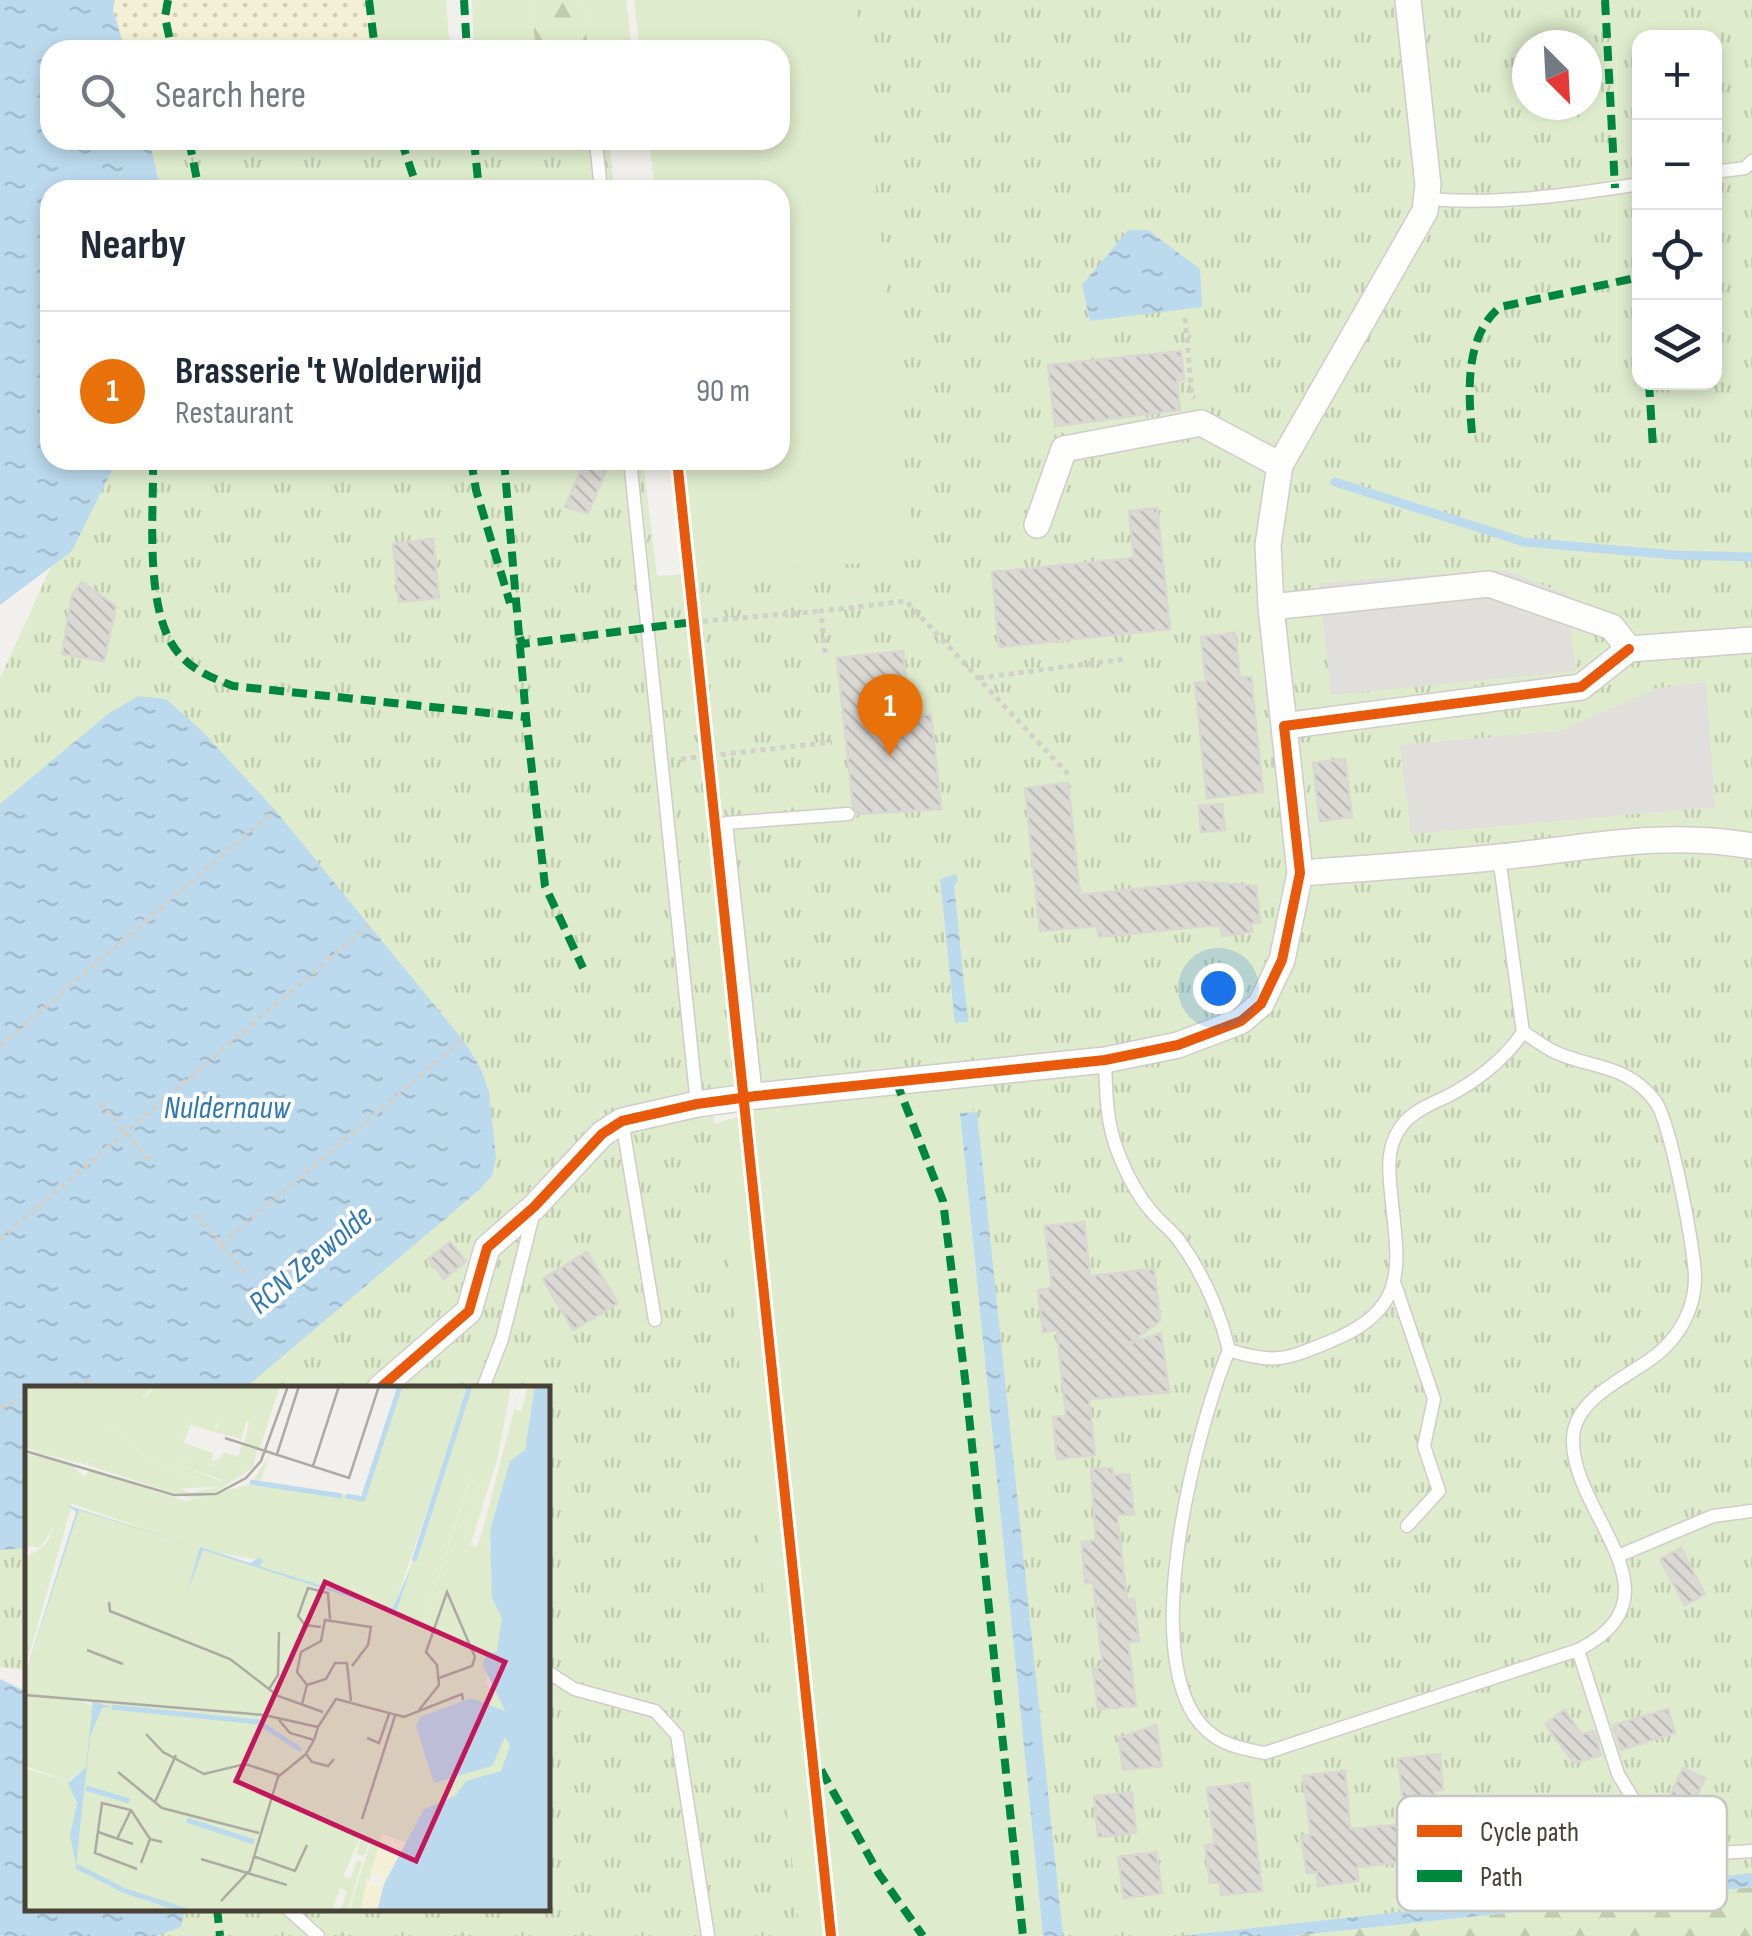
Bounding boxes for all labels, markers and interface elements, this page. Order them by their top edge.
north arrow [1512,30,1602,120]
map controls [1632,30,1722,390]
button: + [1632,30,1722,120]
search box [40,40,790,150]
icon: search [75,68,130,123]
text: Search here [155,73,306,118]
button: − [1632,120,1722,210]
button: locate [1632,210,1722,300]
text: Nearby [80,220,186,271]
button: layers [1632,300,1722,390]
text: Brasserie 't Wolderwijd [175,349,482,394]
text: 1 [106,372,119,411]
text: 90 m [696,372,750,411]
text: Restaurant [175,394,294,433]
pin: 1 [858,674,922,756]
your location [1193,963,1244,1014]
water label: Nuldernauw [164,1089,292,1128]
water label: RCN Zeewolde [241,1197,381,1323]
inset map [25,1386,550,1911]
legend [1397,1796,1727,1911]
text: Cycle path [1480,1816,1579,1849]
text: Path [1480,1861,1523,1894]

